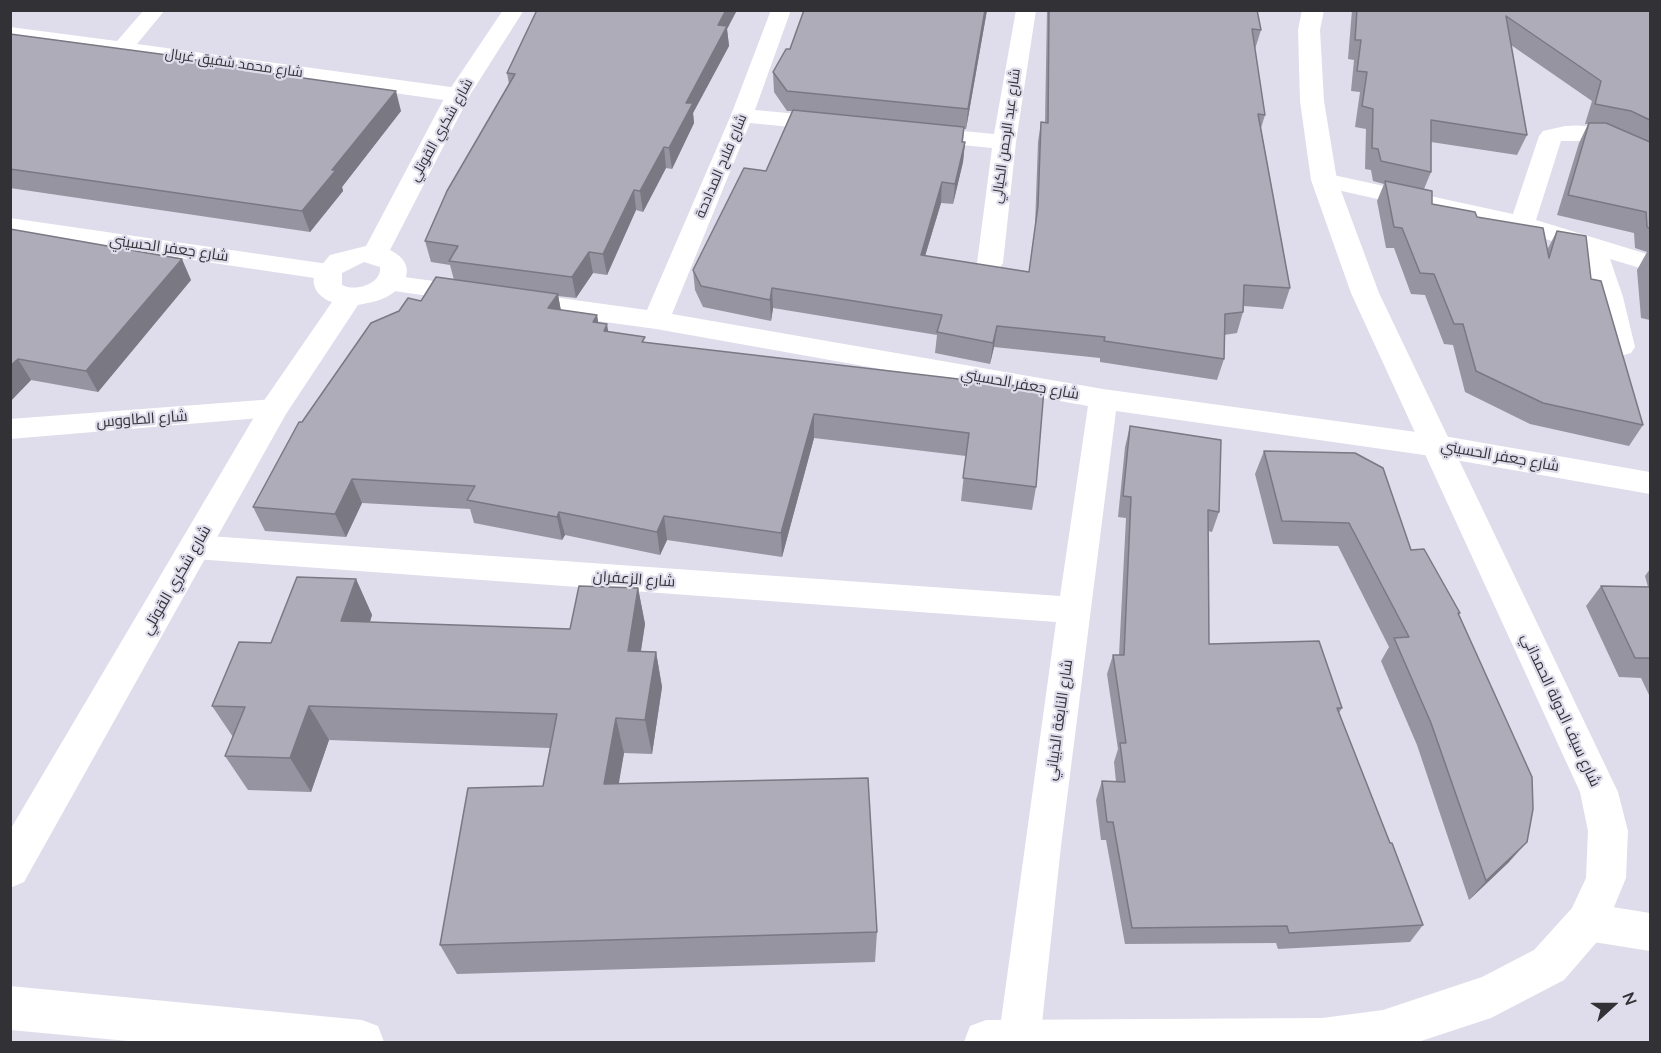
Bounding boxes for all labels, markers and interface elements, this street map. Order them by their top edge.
street label: شارع محمد شفيق غربال [164,45,304,81]
street label: شارع عبد الرحمن الكيالي [988,68,1024,204]
street label: شارع شكري القوتلي [406,76,476,184]
street label: شارع فلاح المدادحة [692,112,750,220]
street label: شارع جعفر الحسيني [108,231,230,265]
street label: شارع جعفر الحسيني [959,365,1081,403]
street label: شارع الطاووس [96,407,188,431]
street label: شارع جعفر الحسيني [1439,437,1561,475]
street label: شارع شكري القوتلي [137,522,215,638]
street label: شارع الزعفران [592,567,676,591]
street label: شارع سيف الدولة الحمداني [1518,631,1604,789]
street label: شارع النابغة الذبياني [1042,658,1076,782]
north arrow [1583,975,1643,1035]
text: N [1619,989,1641,1008]

